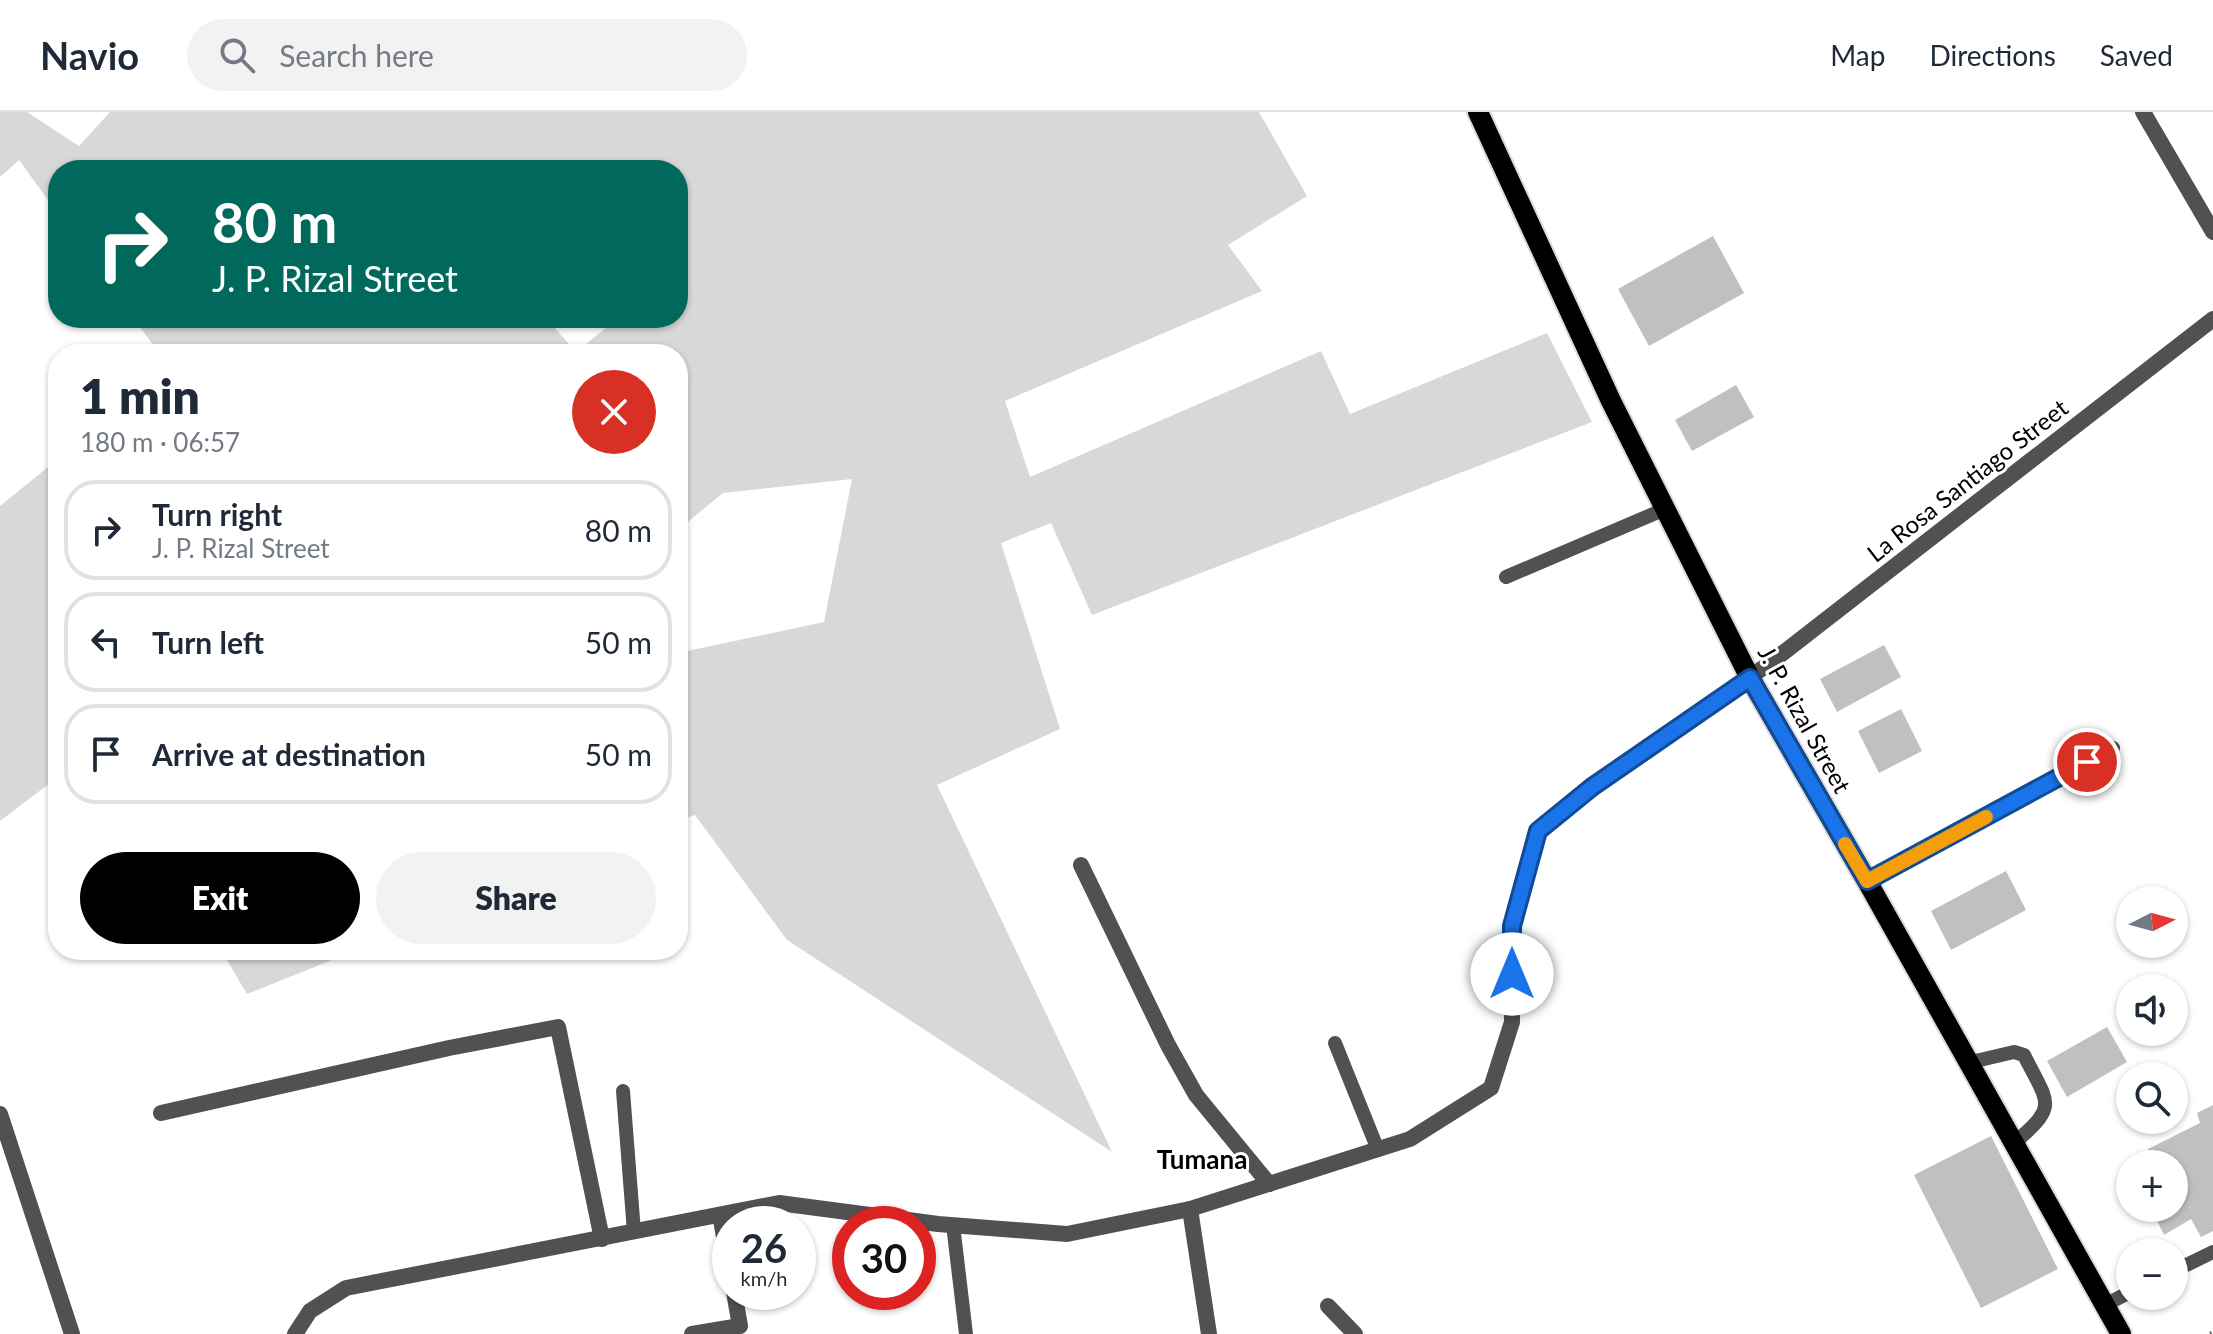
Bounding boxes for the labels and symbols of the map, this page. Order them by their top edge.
street label: La Rosa Santiago Street [1861,392,2073,567]
street label: J. P. Rizal Street [1753,640,1858,798]
pin [2053,728,2121,796]
north arrow [2116,886,2188,958]
position arrow [1470,932,1554,1016]
district label: Tumana [1157,1143,1247,1175]
speed limit sign: 30 [832,1206,936,1310]

